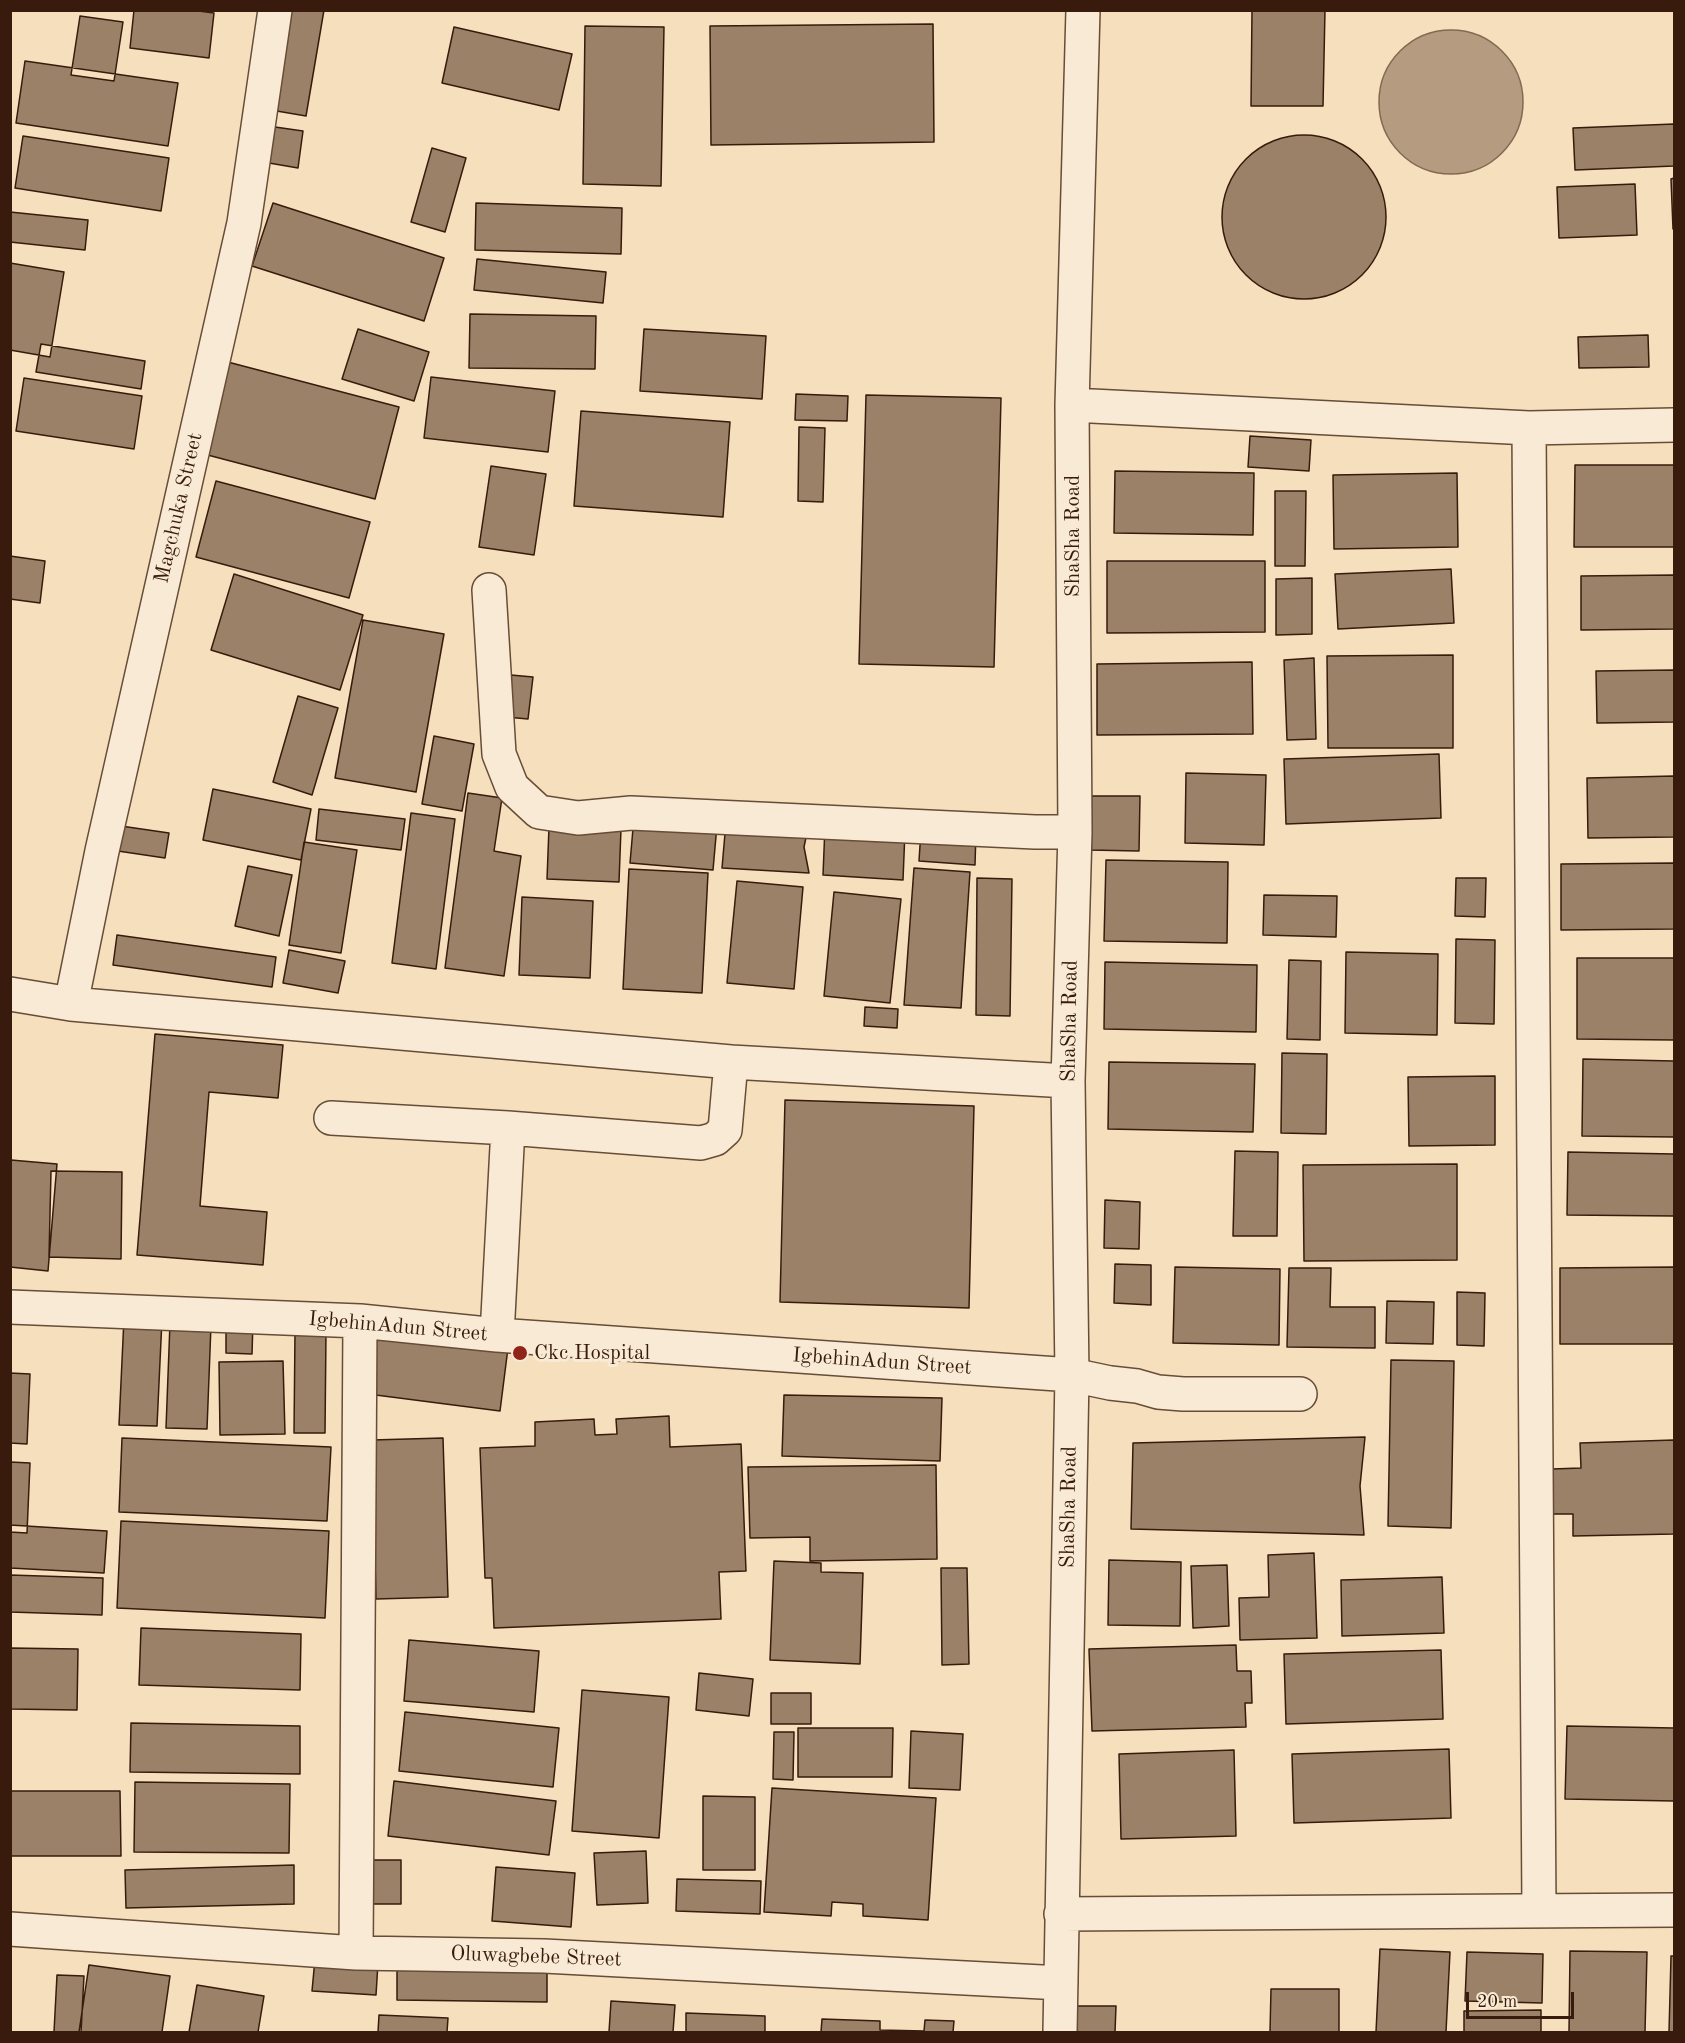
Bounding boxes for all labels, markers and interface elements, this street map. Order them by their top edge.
street label: Magchuka Street [149,430,209,586]
street label: ShaSha Road [1060,475,1086,597]
street label: ShaSha Road [1056,960,1084,1082]
street label: IgbehinAdun Street [307,1307,489,1347]
place label: Ckc Hospital [534,1340,650,1366]
street label: IgbehinAdun Street [792,1343,972,1381]
marker: Ckc Hospital [511,1344,529,1362]
street label: ShaSha Road [1055,1446,1083,1568]
street label: Oluwagbebe Street [450,1941,622,1973]
scale bar [1469,1980,1577,2018]
text: 20 m [1477,1993,1517,2011]

